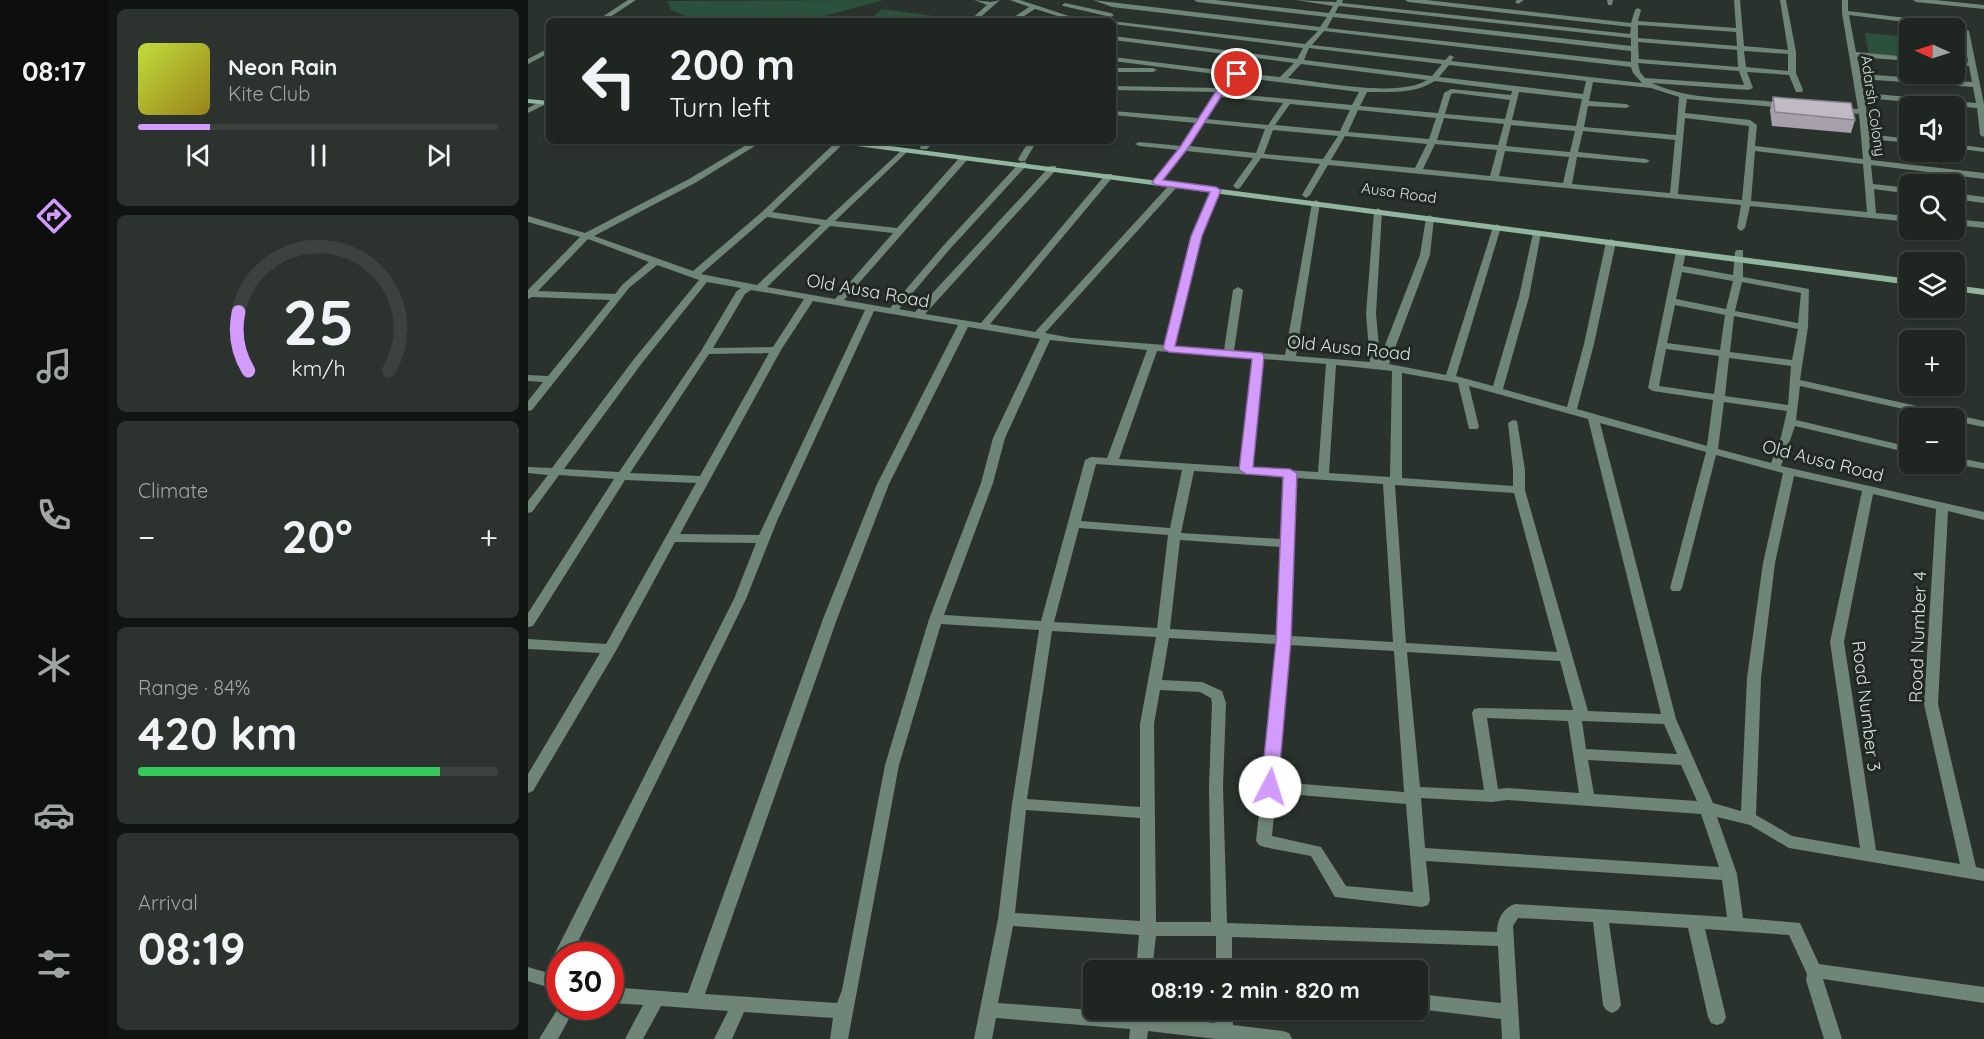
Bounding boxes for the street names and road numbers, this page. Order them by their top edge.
street label: Adarsh Colony [1857,54,1890,158]
street label: Ausa Road [1360,178,1438,207]
street label: Old Ausa Road [805,268,931,313]
street label: Old Ausa Road [1286,330,1412,365]
street label: Old Ausa Road [1760,434,1886,487]
street label: Road Number 4 [1904,571,1931,703]
street label: Road Number 3 [1847,639,1886,773]

